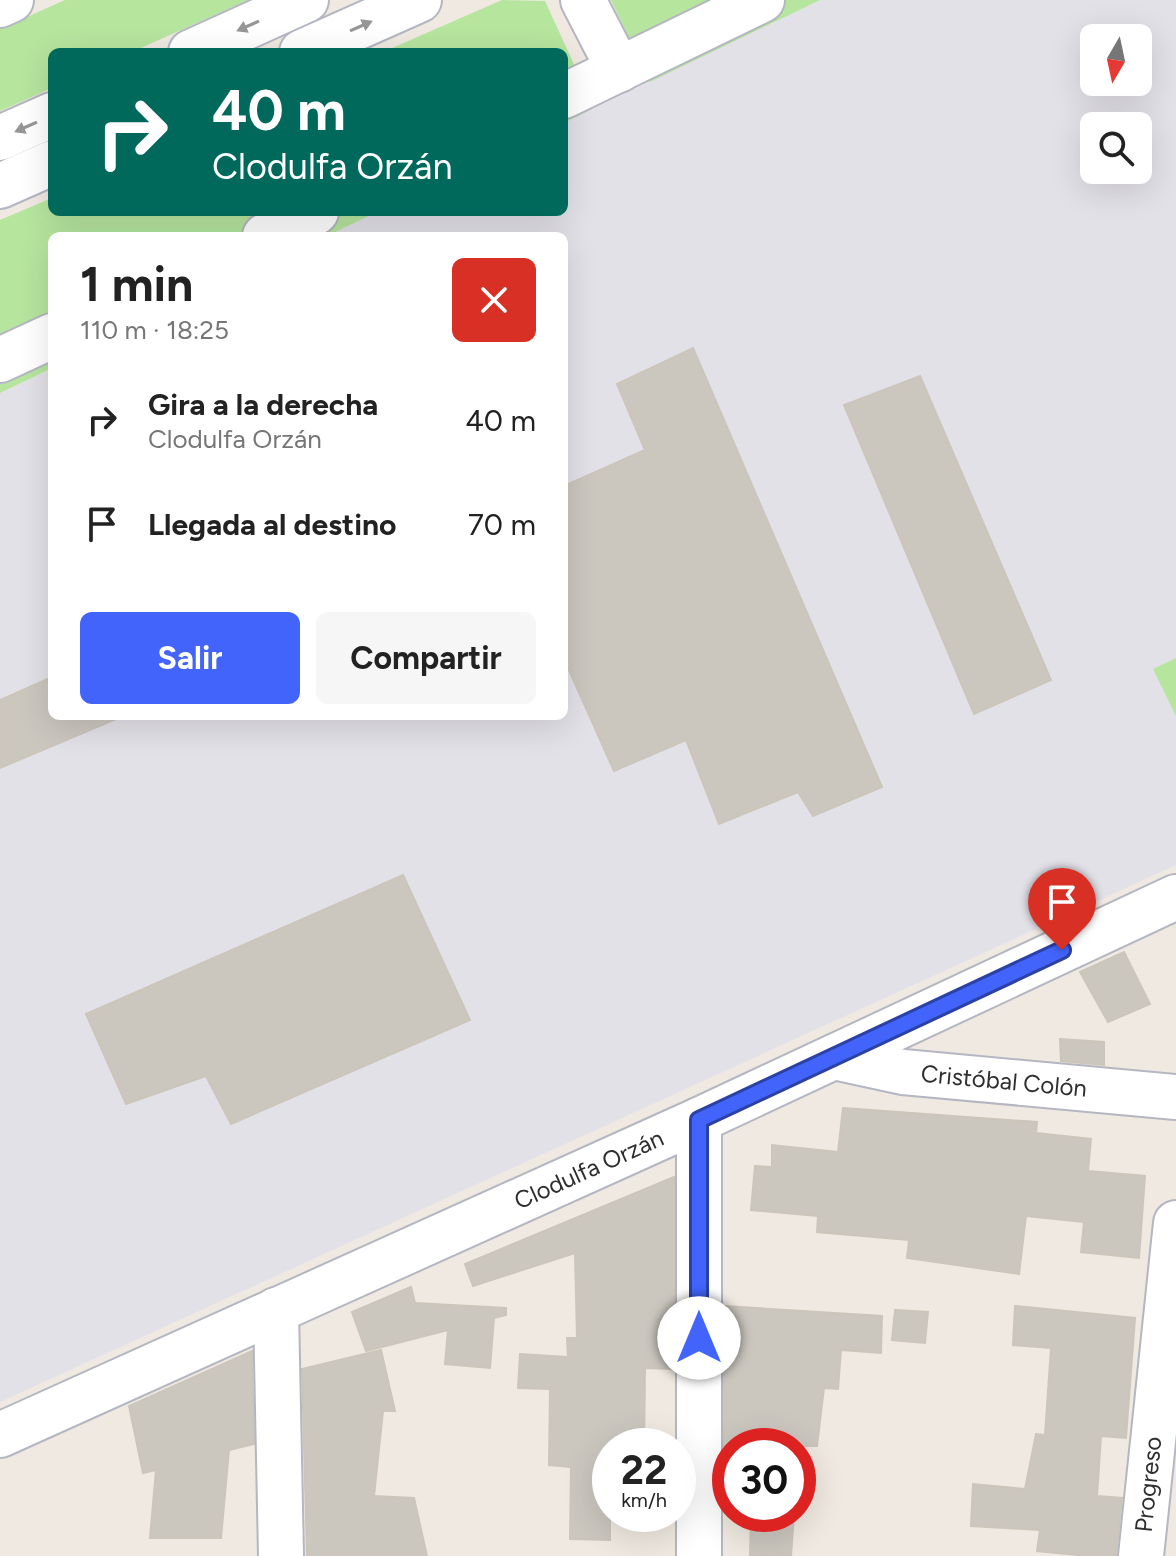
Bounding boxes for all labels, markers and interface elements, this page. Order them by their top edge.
one-way arrow [237,19,260,33]
one-way arrow [349,19,373,33]
north arrow [1080,24,1152,96]
map controls [1080,24,1152,184]
text: 40 m [212,77,346,144]
icon: right [80,80,184,184]
button: search [1080,112,1152,184]
one-way arrow [14,120,38,133]
text: Clodulfa Orzán [212,145,452,188]
text: 1 min [80,255,193,313]
button: close [452,258,536,342]
text: 110 m · 18:25 [80,314,229,346]
text: Gira a la derecha [148,386,378,423]
icon: right [80,398,124,442]
text: 40 m [465,402,536,439]
text: Clodulfa Orzán [148,423,322,455]
icon: arrive [80,502,124,546]
text: Llegada al destino [148,506,396,543]
text: 70 m [468,506,536,543]
button: Salir [80,612,300,704]
button: Compartir [316,612,536,704]
pin [1028,868,1096,950]
icon: arrive [1040,880,1084,924]
street label: Cristóbal Colón [920,1059,1088,1103]
street label: Clodulfa Orzán [510,1123,668,1215]
position arrow [657,1296,741,1380]
speed limit sign: 30 [712,1428,816,1532]
street label: Progreso [1129,1435,1167,1534]
text: 22 [621,1446,667,1494]
text: km/h [621,1488,667,1512]

